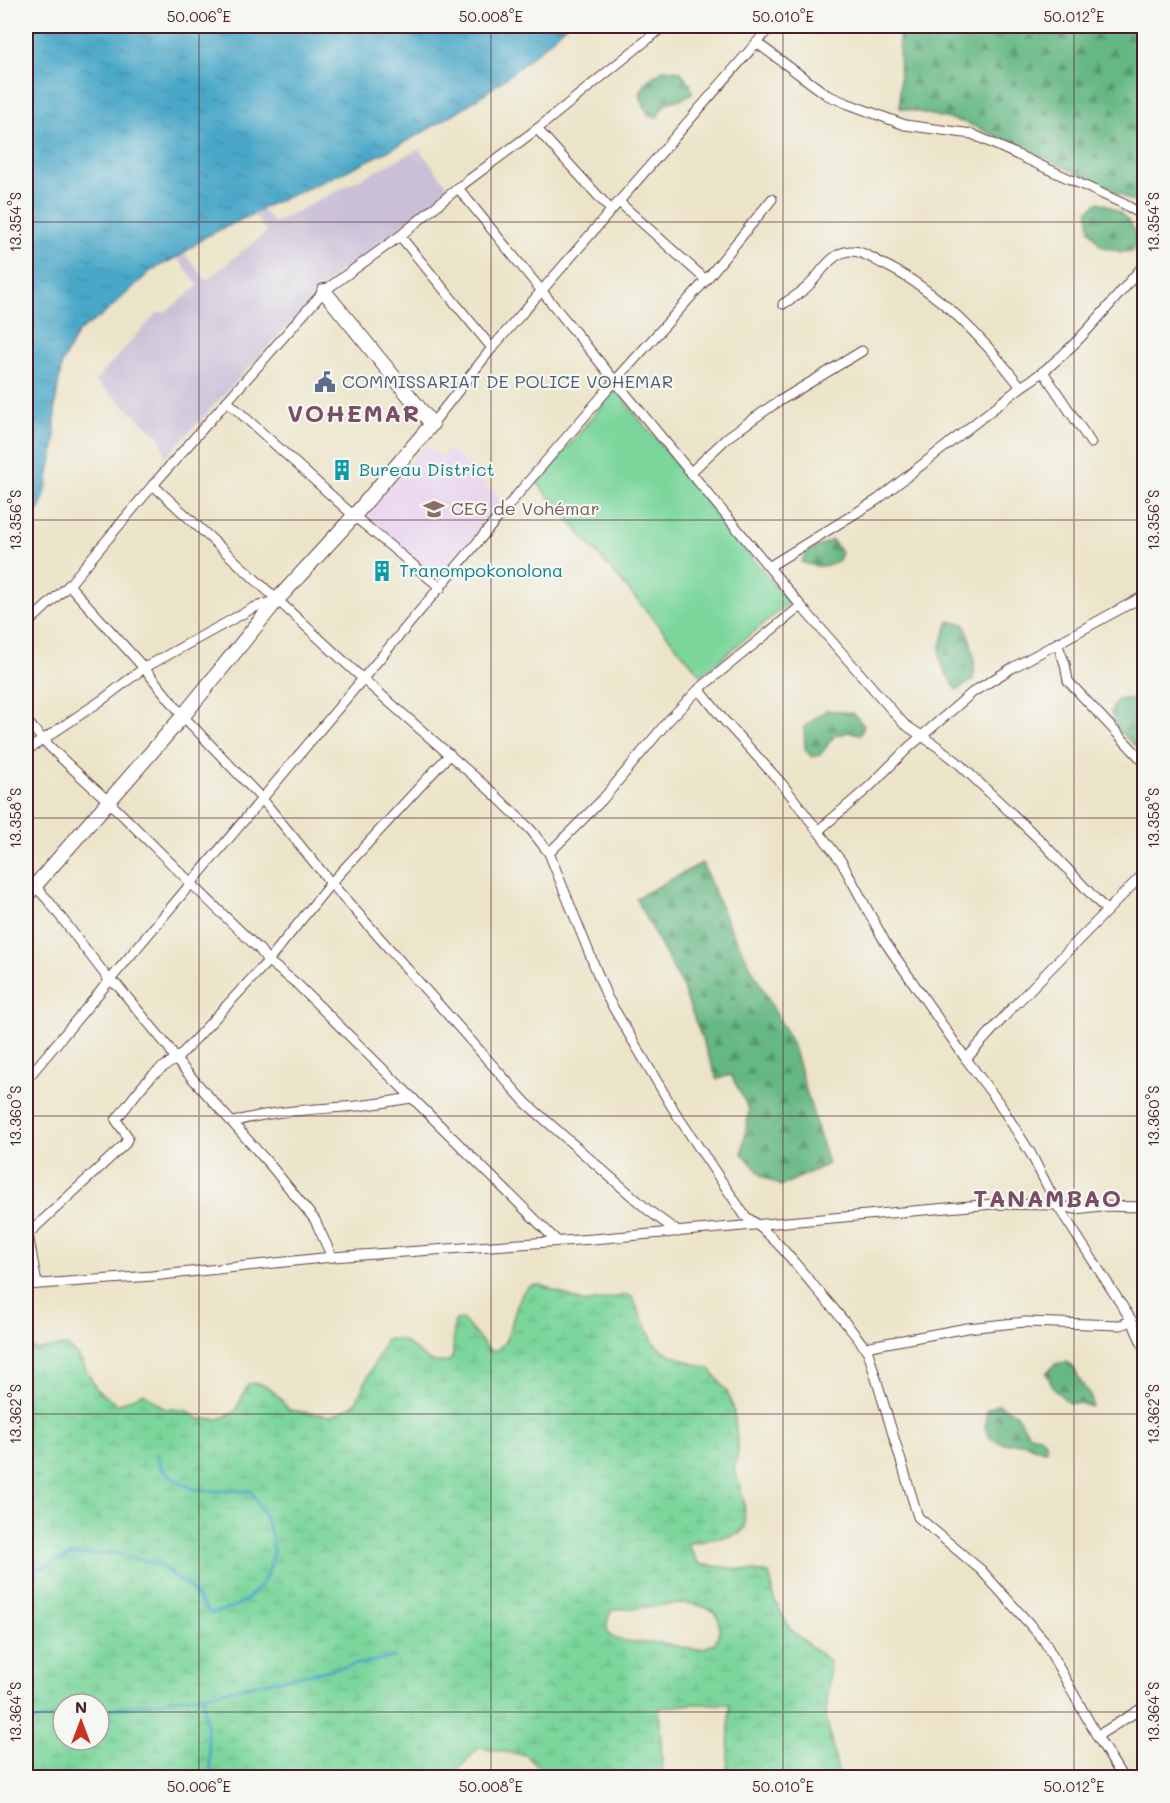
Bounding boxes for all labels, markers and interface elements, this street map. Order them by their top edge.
text: 50.006°E [167,6,232,26]
text: 50.008°E [459,6,524,26]
text: 50.010°E [752,6,814,26]
text: 50.012°E [1043,6,1105,26]
text: 13.354°S [5,192,25,252]
text: 13.354°S [1143,192,1163,252]
place label: COMMISSARIAT DE POLICE VOHEMAR [342,369,673,393]
public building icon: COMMISSARIAT DE POLICE VOHEMAR [313,370,337,394]
district label: VOHEMAR [287,397,421,428]
place label: Bureau District [359,457,495,481]
building icon: Bureau District [330,458,354,482]
text: 13.356°S [5,490,25,550]
text: 13.356°S [1143,490,1163,550]
place label: CEG de Vohémar [451,496,600,520]
school or university icon: CEG de Vohémar [422,497,446,521]
place label: Tranompokonolona [399,558,563,582]
building icon: Tranompokonolona [370,559,394,583]
text: 13.358°S [5,788,25,848]
text: 13.358°S [1143,788,1163,848]
text: 13.360°S [5,1085,25,1147]
text: 13.360°S [1143,1085,1163,1147]
district label: TANAMBAO [973,1182,1123,1213]
text: 13.362°S [5,1384,25,1444]
text: 13.362°S [1143,1384,1163,1444]
text: 13.364°S [5,1682,25,1742]
text: 13.364°S [1143,1682,1163,1742]
north arrow [51,1692,111,1752]
text: N [75,1696,87,1717]
text: 50.006°E [167,1776,232,1796]
text: 50.008°E [459,1776,524,1796]
text: 50.010°E [752,1776,814,1796]
text: 50.012°E [1043,1776,1105,1796]

